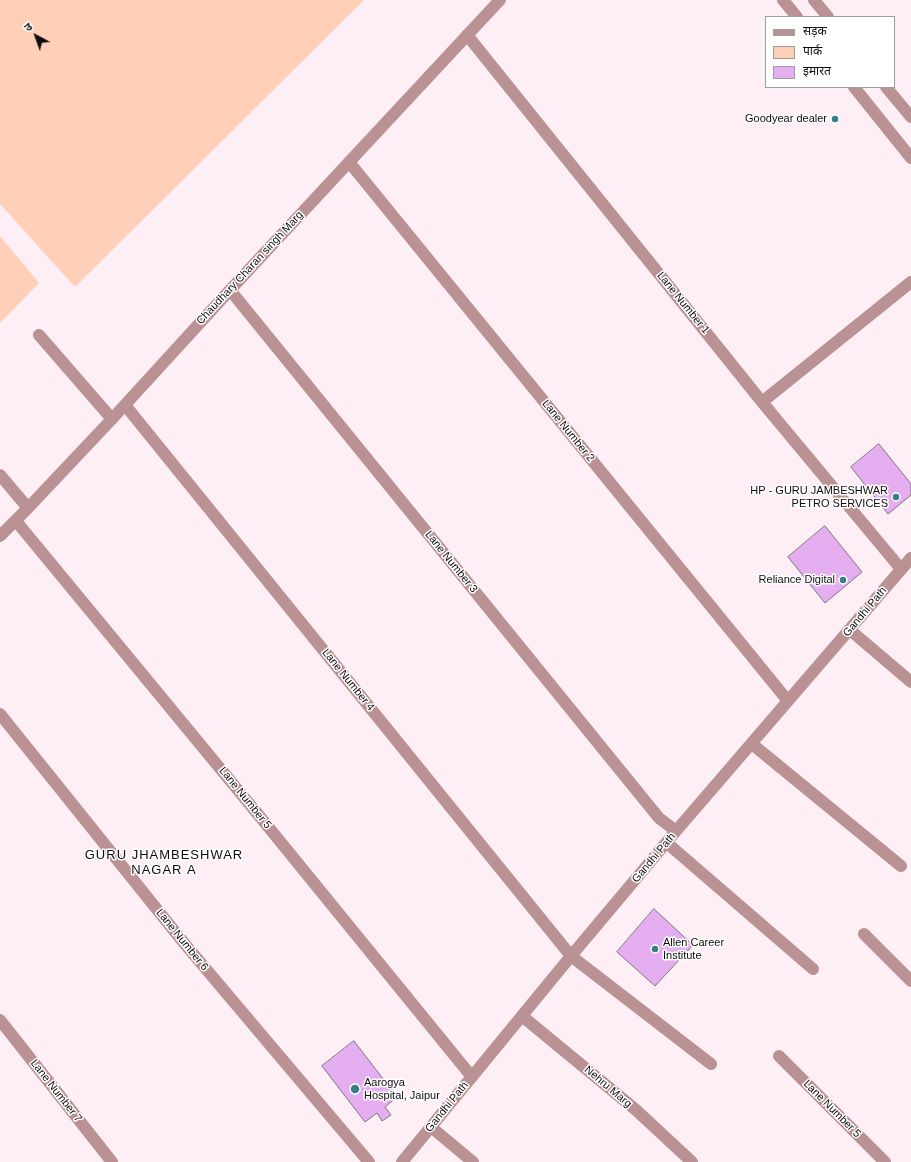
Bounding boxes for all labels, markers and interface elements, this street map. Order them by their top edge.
north arrow [16,16,56,56]
legend [765,16,895,88]
text: उ [22,20,34,34]
text: सड़क [803,24,827,38]
text: पार्क [803,44,822,58]
text: इमारत [803,64,831,78]
place label: Goodyear dealer [745,112,827,126]
marker: Goodyear dealer [830,114,840,124]
street label: Chaudhary Charan singh Marg [194,208,306,328]
street label: Lane Number 1 [654,269,712,337]
street label: Lane Number 2 [539,397,597,465]
place label: HP - GURU JAMBESHWAR PETRO SERVICES [750,484,888,510]
marker: HP - GURU JAMBESHWAR PETRO SERVICES [891,492,901,502]
street label: Lane Number 3 [422,528,480,596]
place label: Reliance Digital [759,573,835,587]
marker: Reliance Digital [838,575,848,585]
street label: Gandhi Path [840,584,890,640]
street label: Lane Number 4 [319,646,377,714]
street label: Lane Number 5 [216,764,274,832]
street label: Gandhi Path [629,830,679,886]
district label: GURU JHAMBESHWAR NAGAR A [85,847,243,878]
street label: Lane Number 6 [153,906,211,974]
place label: Allen Career Institute [663,936,724,962]
marker: Allen Career Institute [650,944,660,954]
street label: Lane Number 7 [27,1057,85,1125]
street label: Nehru Marg [582,1063,634,1111]
place label: Aarogya Hospital, Jaipur [364,1076,440,1102]
street label: Lane Number 5 [801,1078,863,1140]
street label: Gandhi Path [423,1079,471,1135]
marker: Aarogya Hospital, Jaipur [349,1083,361,1095]

